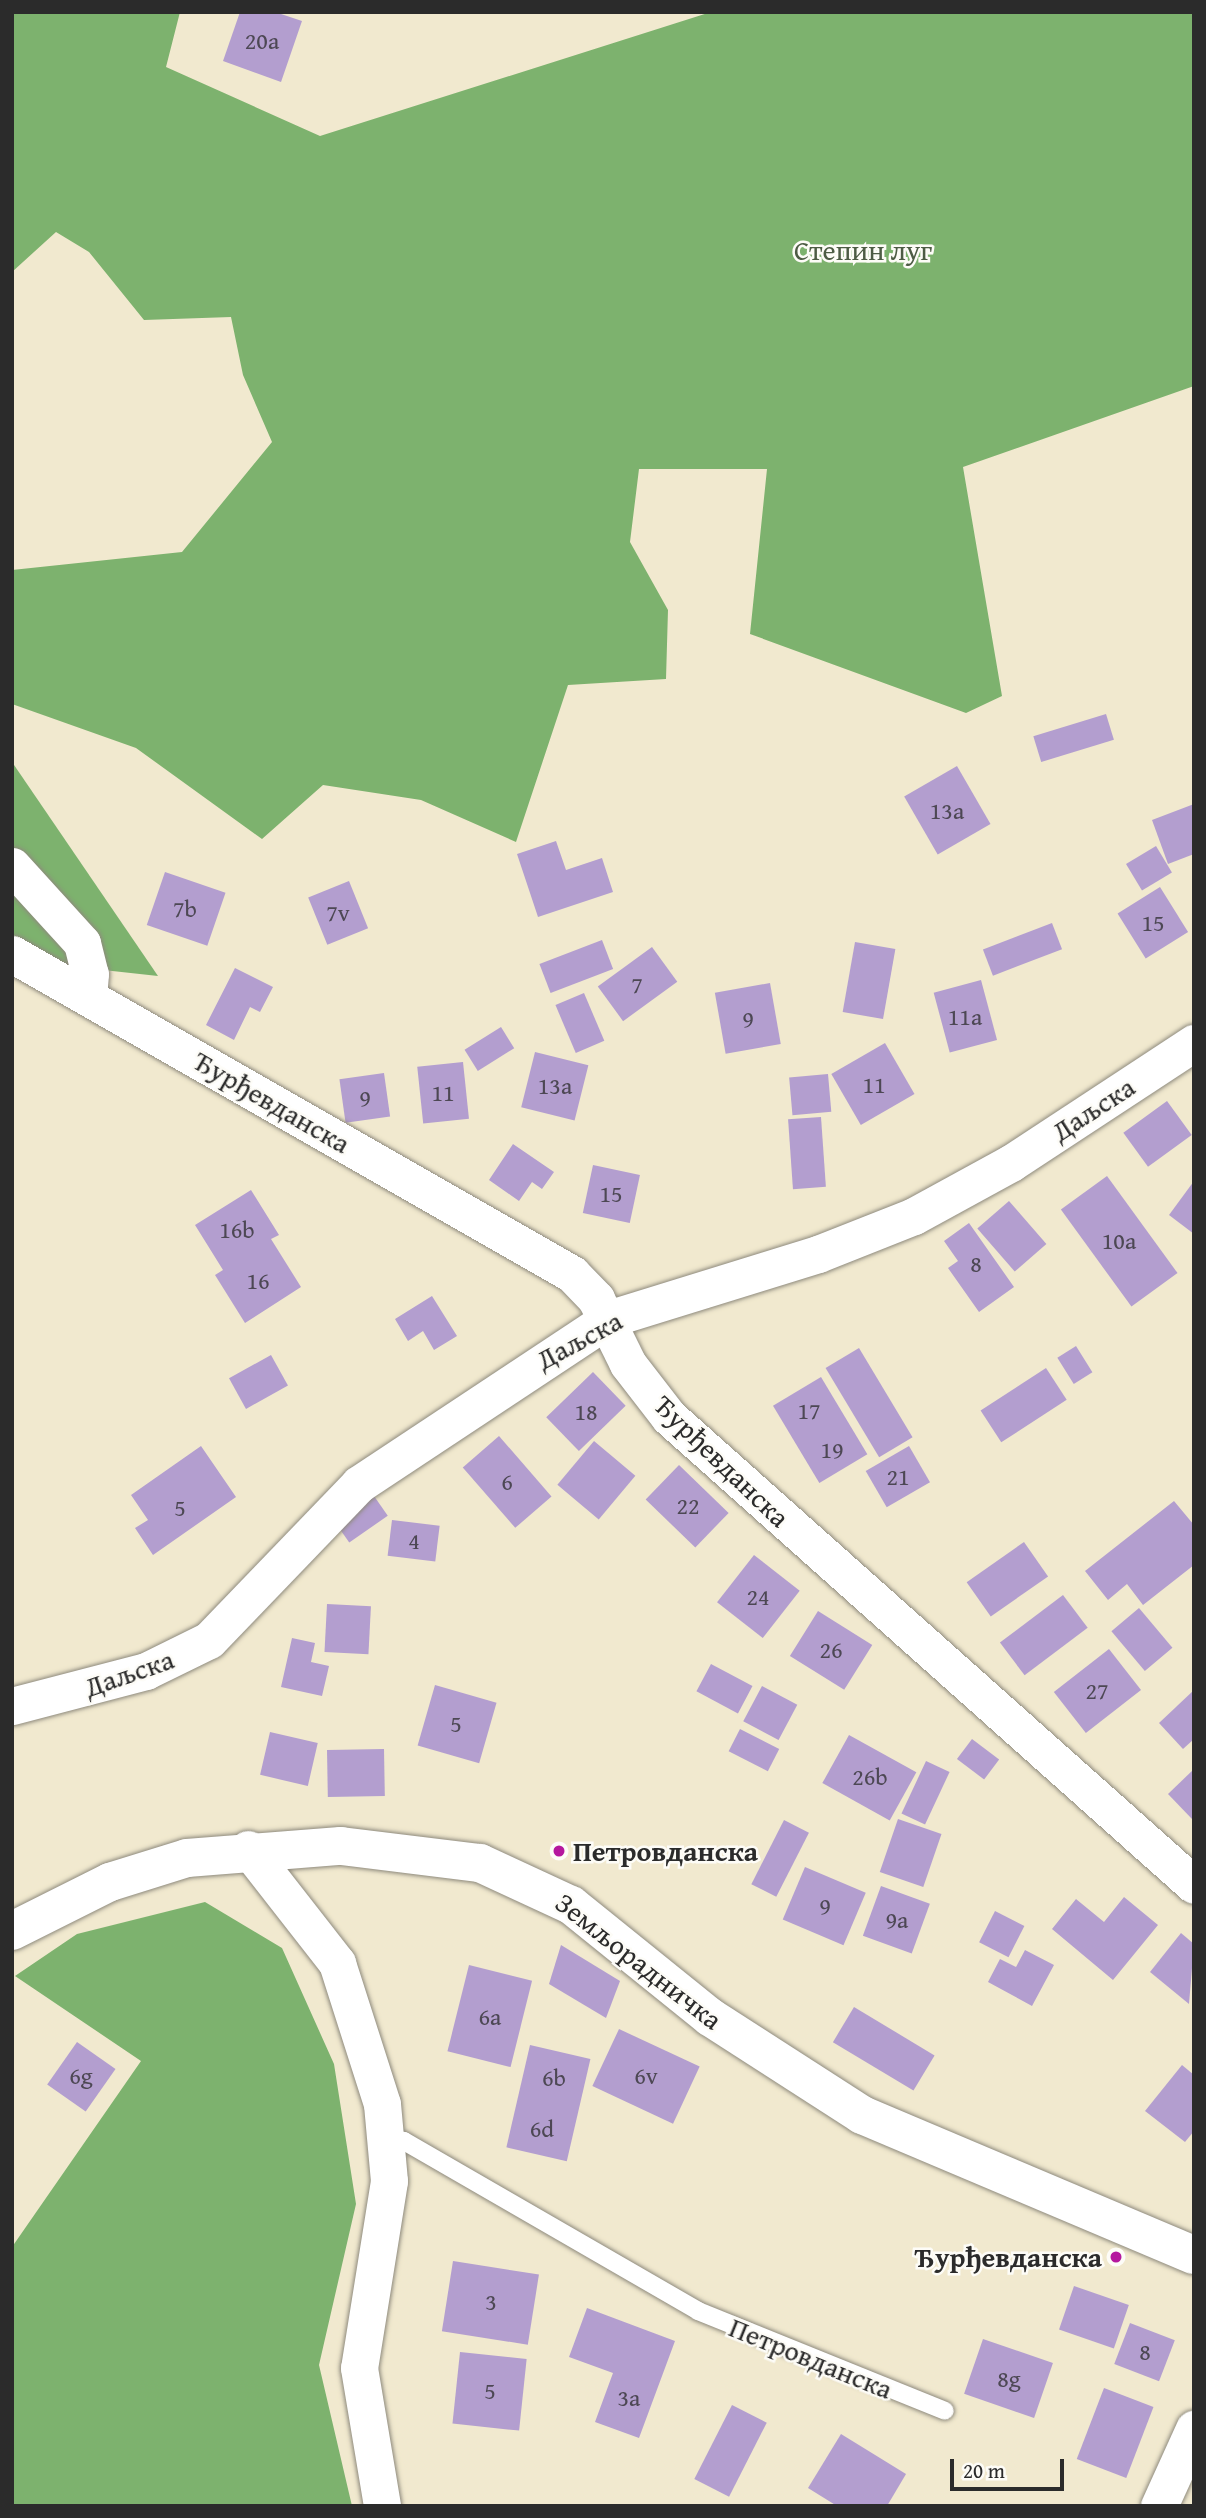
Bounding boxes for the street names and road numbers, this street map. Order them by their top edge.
street label: Ђурђевданска [188,1044,356,1160]
street label: Даљска [1045,1070,1141,1148]
street label: Даљска [530,1304,628,1376]
street label: Ђурђевданска [647,1388,797,1534]
street label: Даљска [80,1642,178,1704]
street label: Земљорадничка [549,1886,729,2036]
street label: Петровданска [725,2310,897,2406]

